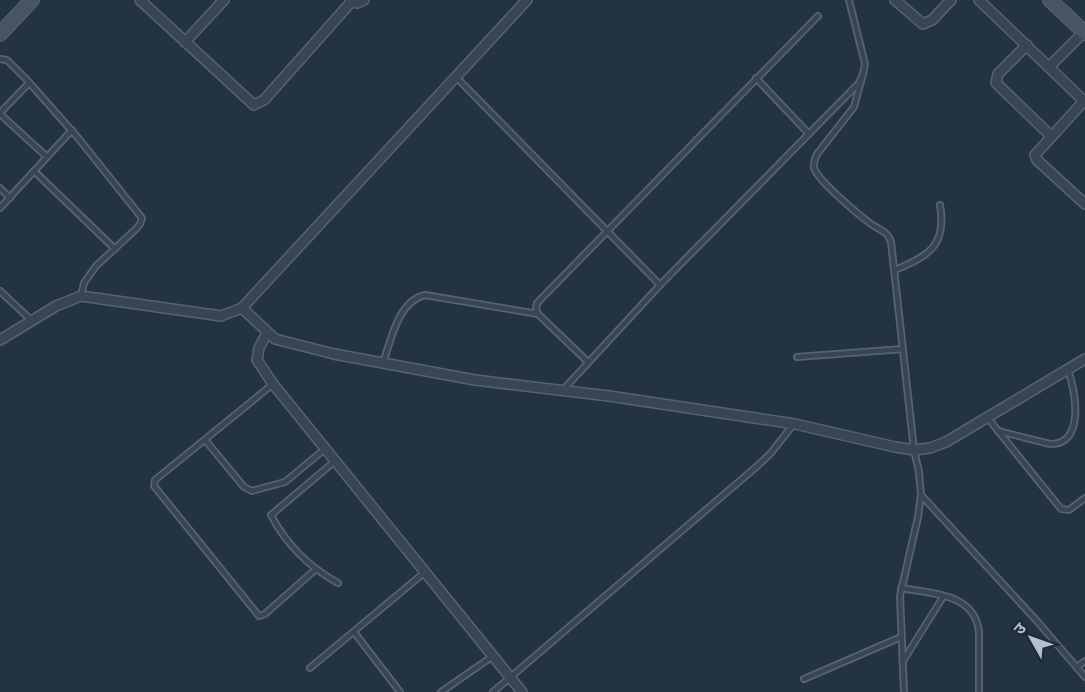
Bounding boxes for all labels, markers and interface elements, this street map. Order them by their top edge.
north arrow [1001,608,1061,668]
text: उ [1008,617,1031,639]

